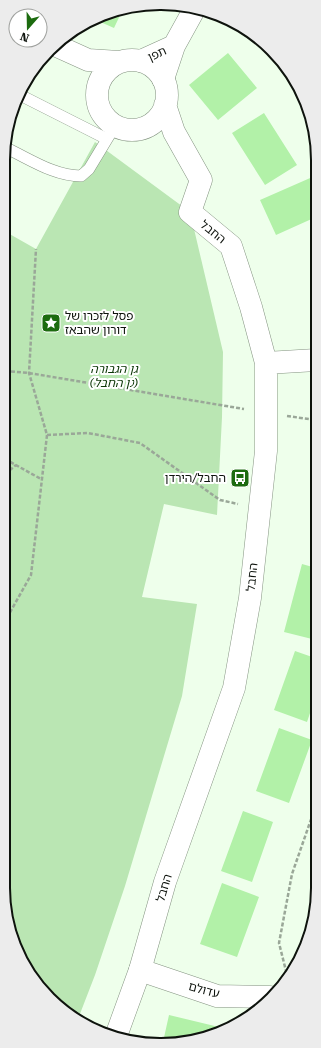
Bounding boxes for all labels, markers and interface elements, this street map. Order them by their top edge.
north arrow [8,8,48,48]
text: N [18,29,31,44]
street label: תפן [145,44,169,64]
street label: החבל [197,218,229,246]
place label: פסל לזכרו של דורון שהבאז [65,309,133,337]
place icon: פסל לזכרו של דורון שהבאז [40,312,62,334]
park label: גן הגבורה (גן החבל) [90,362,139,390]
bus stop icon: החבל/הירדן [229,467,251,489]
place label: החבל/הירדן [165,471,226,485]
street label: החבל [244,562,260,592]
street label: החבל [153,872,175,904]
street label: עדולם [187,979,221,1001]

